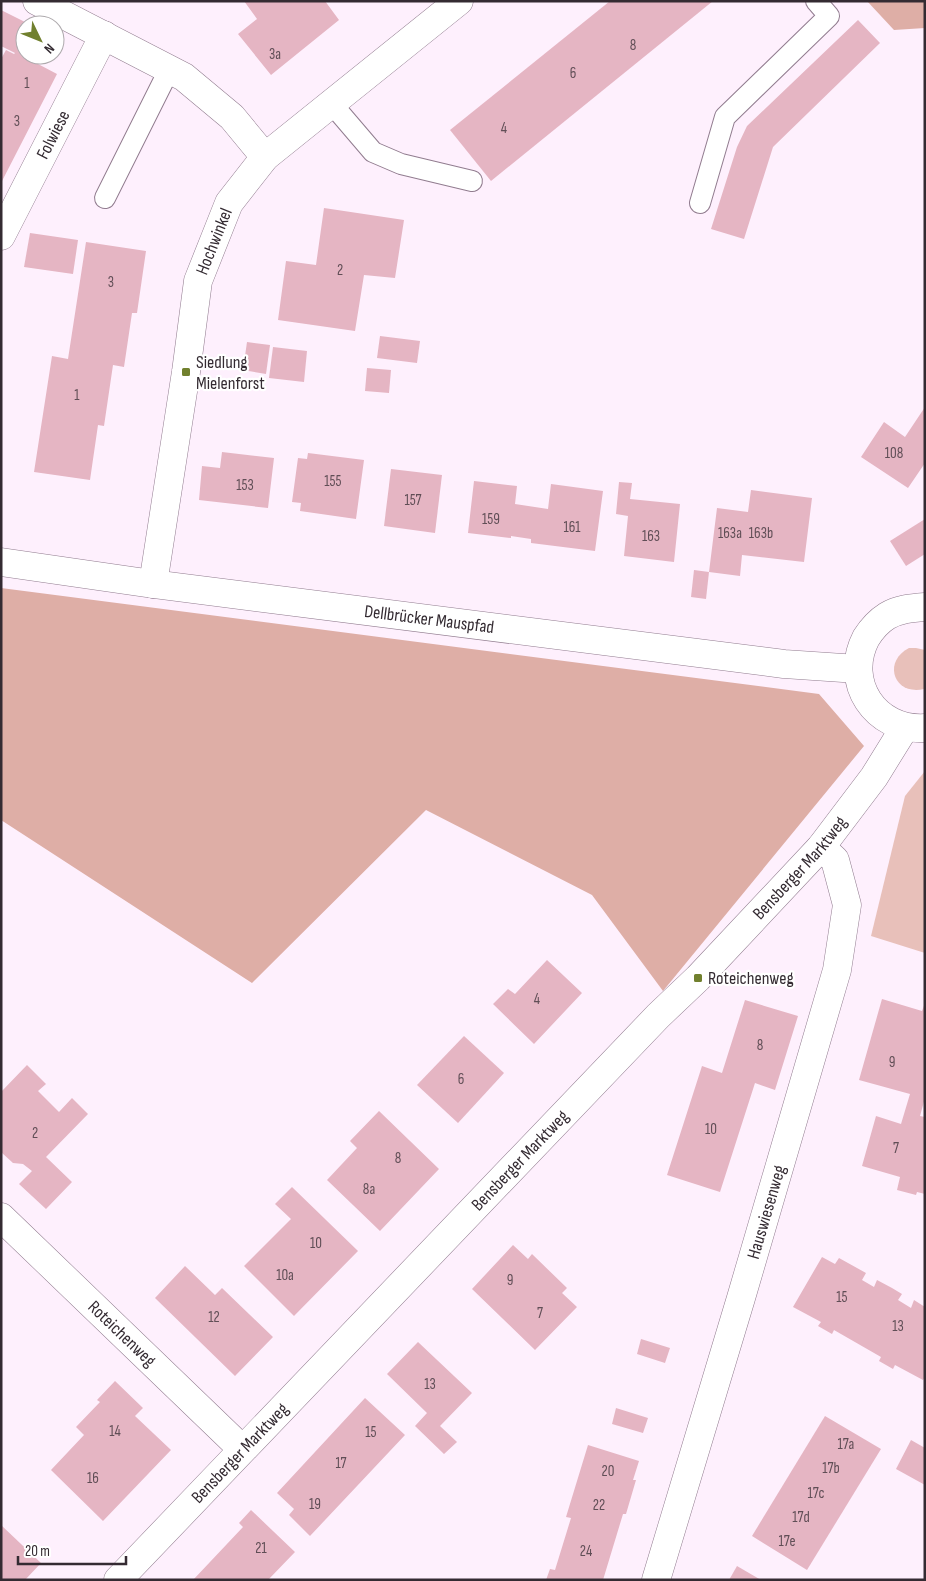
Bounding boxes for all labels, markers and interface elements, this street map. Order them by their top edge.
north arrow [15,15,65,65]
house number: 8 [630,36,636,55]
text: N [40,40,58,57]
house number: 3a [269,45,281,64]
house number: 6 [570,64,576,83]
house number: 1 [24,74,30,93]
street label: Folwiese [32,107,74,162]
house number: 3 [14,112,20,131]
house number: 4 [501,119,507,138]
street label: Hochwinkel [191,205,236,278]
house number: 2 [337,261,343,280]
house number: 3 [108,273,114,292]
place label: Siedlung Mielenforst [196,352,265,394]
marker: Siedlung Mielenforst [180,366,192,378]
house number: 1 [74,386,80,405]
house number: 108 [885,444,903,463]
house number: 155 [324,472,342,491]
house number: 153 [236,476,254,495]
house number: 157 [404,491,422,510]
house number: 159 [482,510,500,529]
house number: 161 [563,518,581,537]
house number: 163a [718,524,742,543]
house number: 163b [749,524,773,543]
house number: 163 [642,527,660,546]
street label: Dellbrücker Mauspfad [363,600,495,638]
street label: Bensberger Marktweg [748,812,851,924]
place label: Roteichenweg [708,968,794,989]
marker: Roteichenweg [692,972,704,984]
house number: 4 [534,990,540,1009]
house number: 8 [757,1036,763,1055]
house number: 9 [889,1053,895,1072]
house number: 6 [458,1070,464,1089]
street label: Bensberger Marktweg [467,1106,573,1215]
house number: 10 [705,1120,717,1139]
house number: 2 [32,1124,38,1143]
house number: 7 [893,1139,899,1158]
house number: 8 [395,1149,401,1168]
street label: Hauswiesenweg [742,1163,790,1262]
house number: 8a [363,1180,375,1199]
house number: 10 [310,1234,322,1253]
house number: 10a [276,1266,294,1285]
house number: 9 [507,1271,513,1290]
house number: 15 [836,1288,848,1307]
street label: Roteichenweg [84,1296,160,1371]
house number: 7 [537,1304,543,1323]
house number: 12 [208,1308,220,1327]
house number: 13 [892,1317,904,1336]
house number: 13 [424,1375,436,1394]
street label: Bensberger Marktweg [187,1398,293,1507]
house number: 14 [109,1422,121,1441]
house number: 15 [365,1423,377,1442]
house number: 17a [838,1435,855,1454]
house number: 17 [335,1454,347,1473]
house number: 17b [822,1459,840,1478]
house number: 20 [602,1462,614,1481]
house number: 16 [87,1469,99,1488]
house number: 17c [807,1484,825,1503]
house number: 19 [309,1495,321,1514]
house number: 22 [593,1496,605,1515]
house number: 17d [792,1508,810,1527]
house number: 17e [778,1532,796,1551]
scale bar [18,1534,125,1566]
house number: 21 [255,1539,267,1558]
text: 20 m [25,1542,50,1561]
house number: 24 [580,1542,592,1561]

